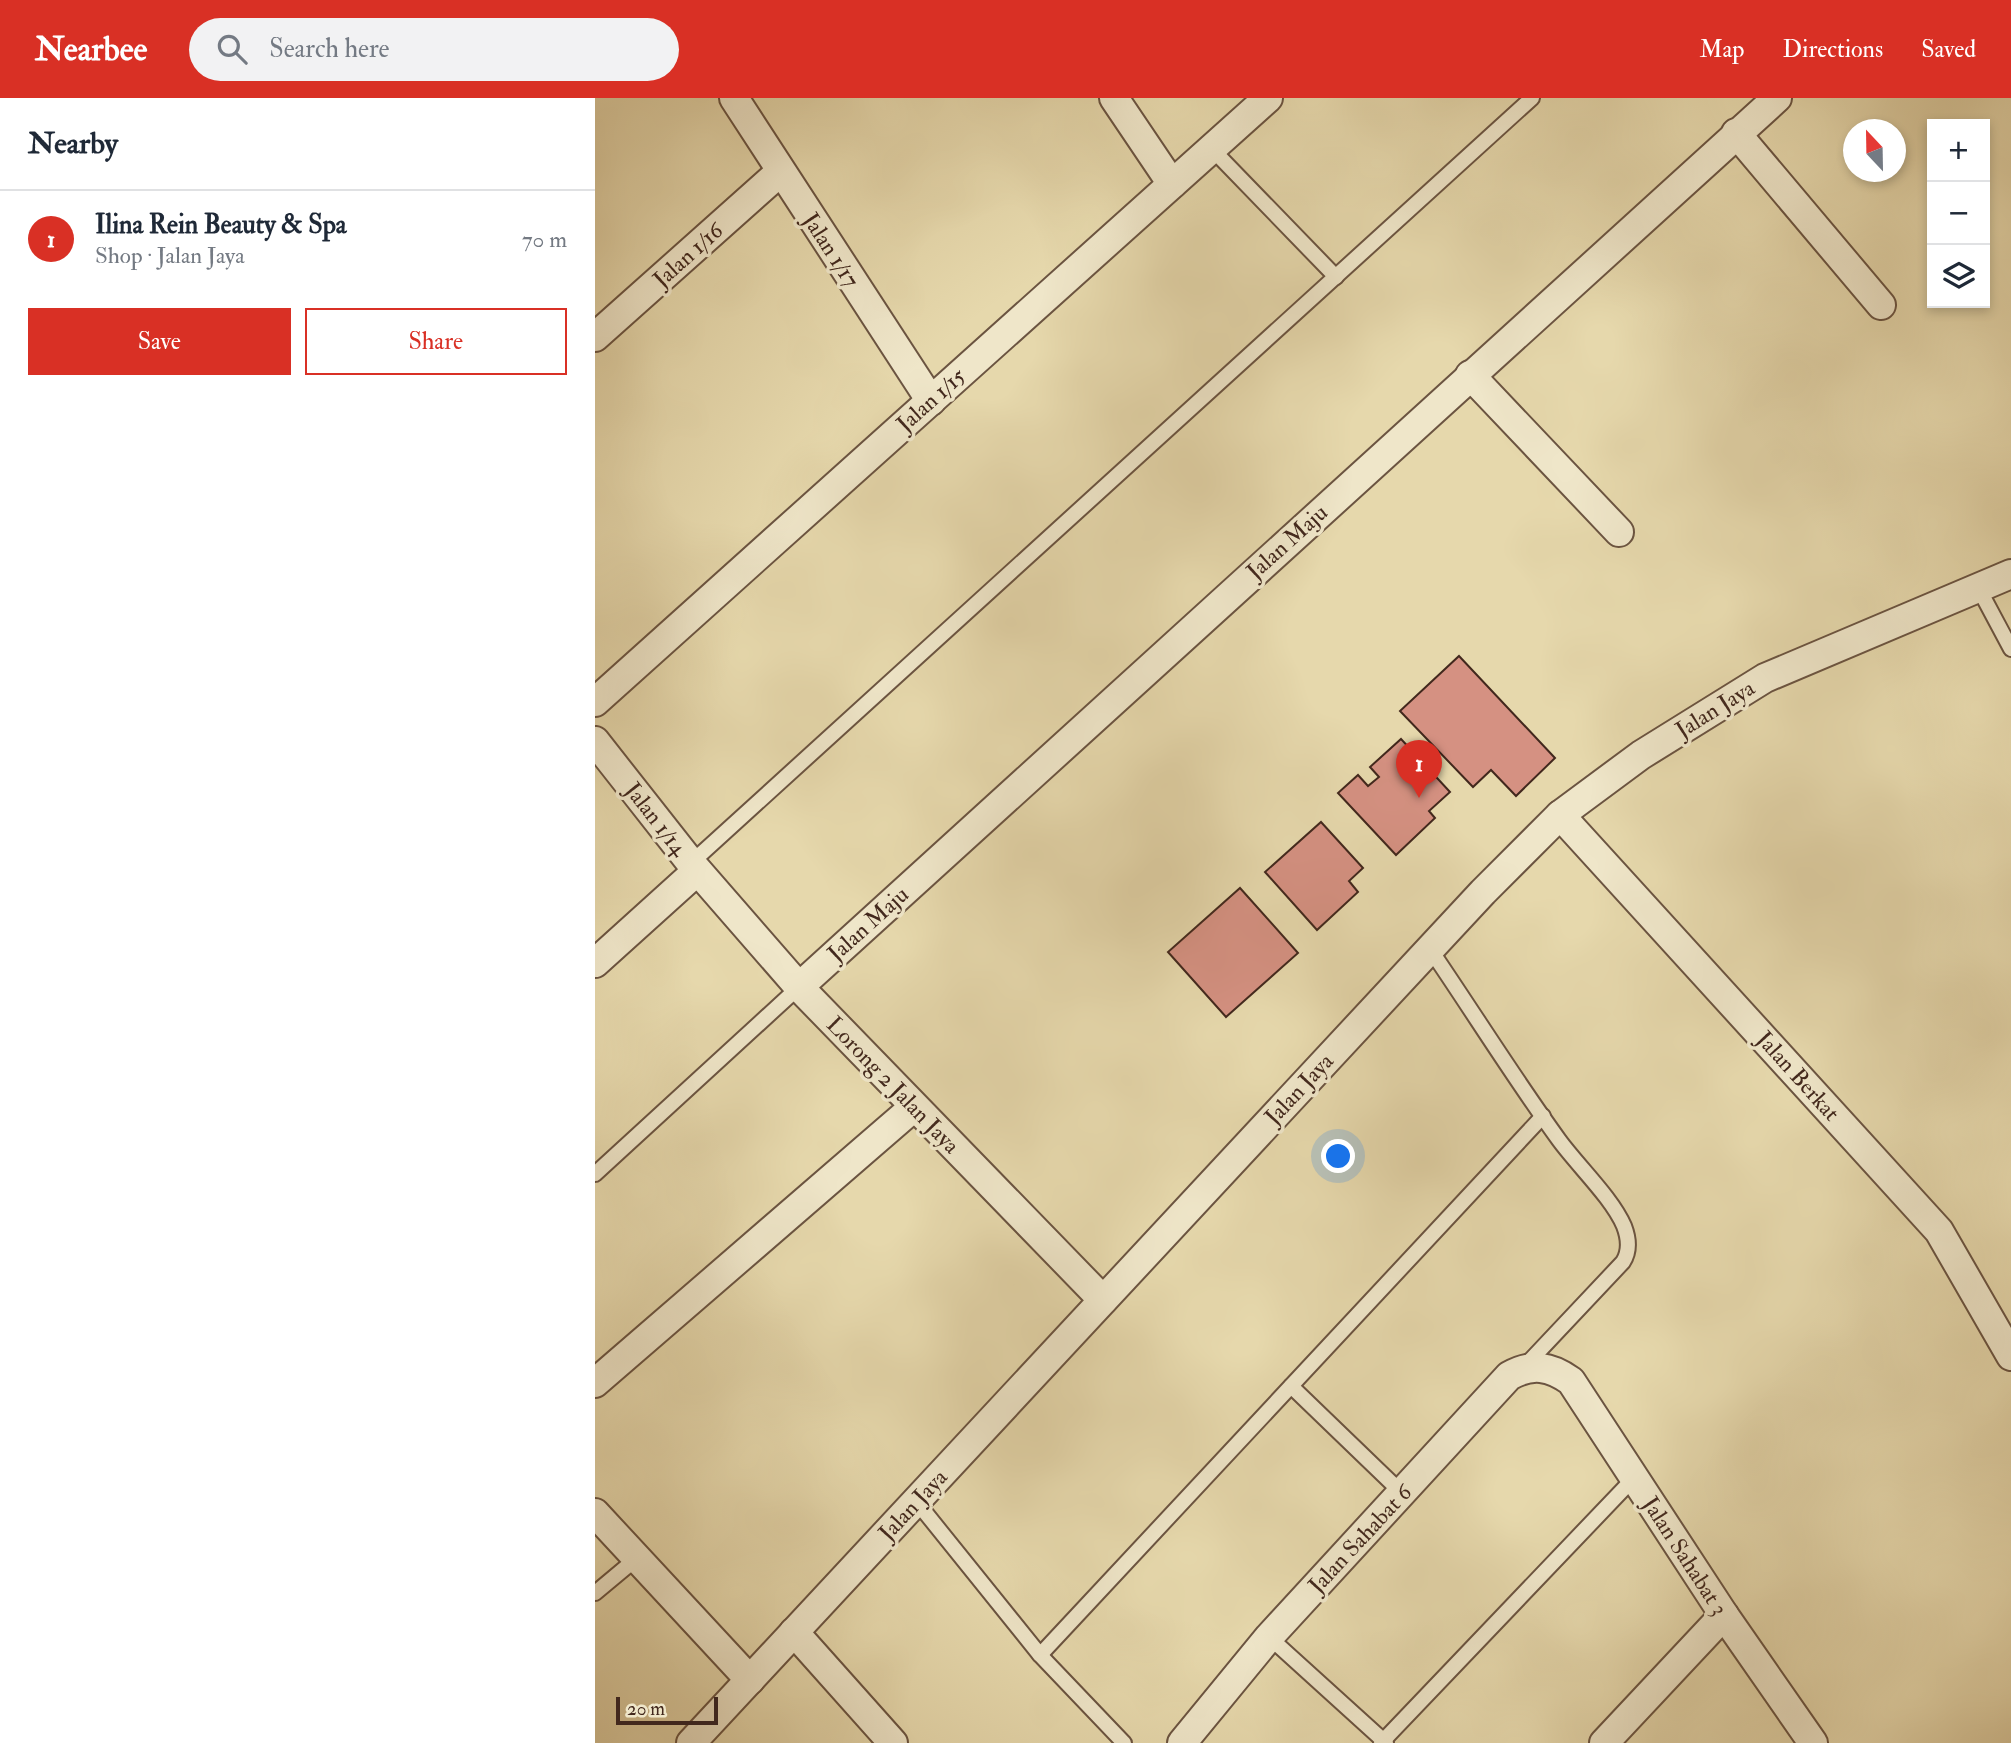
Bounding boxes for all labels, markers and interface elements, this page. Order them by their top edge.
search box [189,18,679,81]
text: Nearbee [35,29,147,70]
icon: search [213,30,251,68]
text: Search here [269,33,389,65]
text: Map [1699,34,1744,65]
text: Directions [1782,34,1883,65]
text: Saved [1921,34,1976,65]
north arrow [1843,119,1906,182]
map controls [1927,119,1990,308]
button: + [1927,119,1990,182]
text: Nearby [28,125,118,162]
button: − [1927,182,1990,245]
street label: Jalan 1/17 [796,206,866,293]
text: Ilina Rein Beauty & Spa [95,209,347,241]
street label: Jalan 1/16 [646,215,730,295]
text: 1 [47,225,55,254]
text: 70 m [522,225,567,254]
text: Shop · Jalan Jaya [95,241,245,270]
button: layers [1927,245,1990,308]
button: Save [28,308,291,375]
button: Share [305,308,567,375]
street label: Jalan 1/15 [890,362,971,439]
street label: Jalan Maju [1240,498,1334,587]
street label: Jalan Jaya [1669,673,1760,745]
pin: 1 [1396,740,1442,798]
street label: Jalan 1/14 [618,776,695,863]
street label: Jalan Maju [821,880,915,969]
street label: Lorong 2 Jalan Jaya [820,1010,966,1160]
street label: Jalan Berkat [1749,1024,1846,1127]
street label: Jalan Jaya [1258,1047,1340,1132]
your location [1321,1139,1355,1173]
street label: Jalan Jaya [872,1463,954,1548]
street label: Jalan Sahabat 6 [1301,1477,1419,1600]
street label: Jalan Sahabat 3 [1635,1490,1734,1621]
scale bar [616,1694,717,1726]
text: 20 m [627,1697,665,1721]

